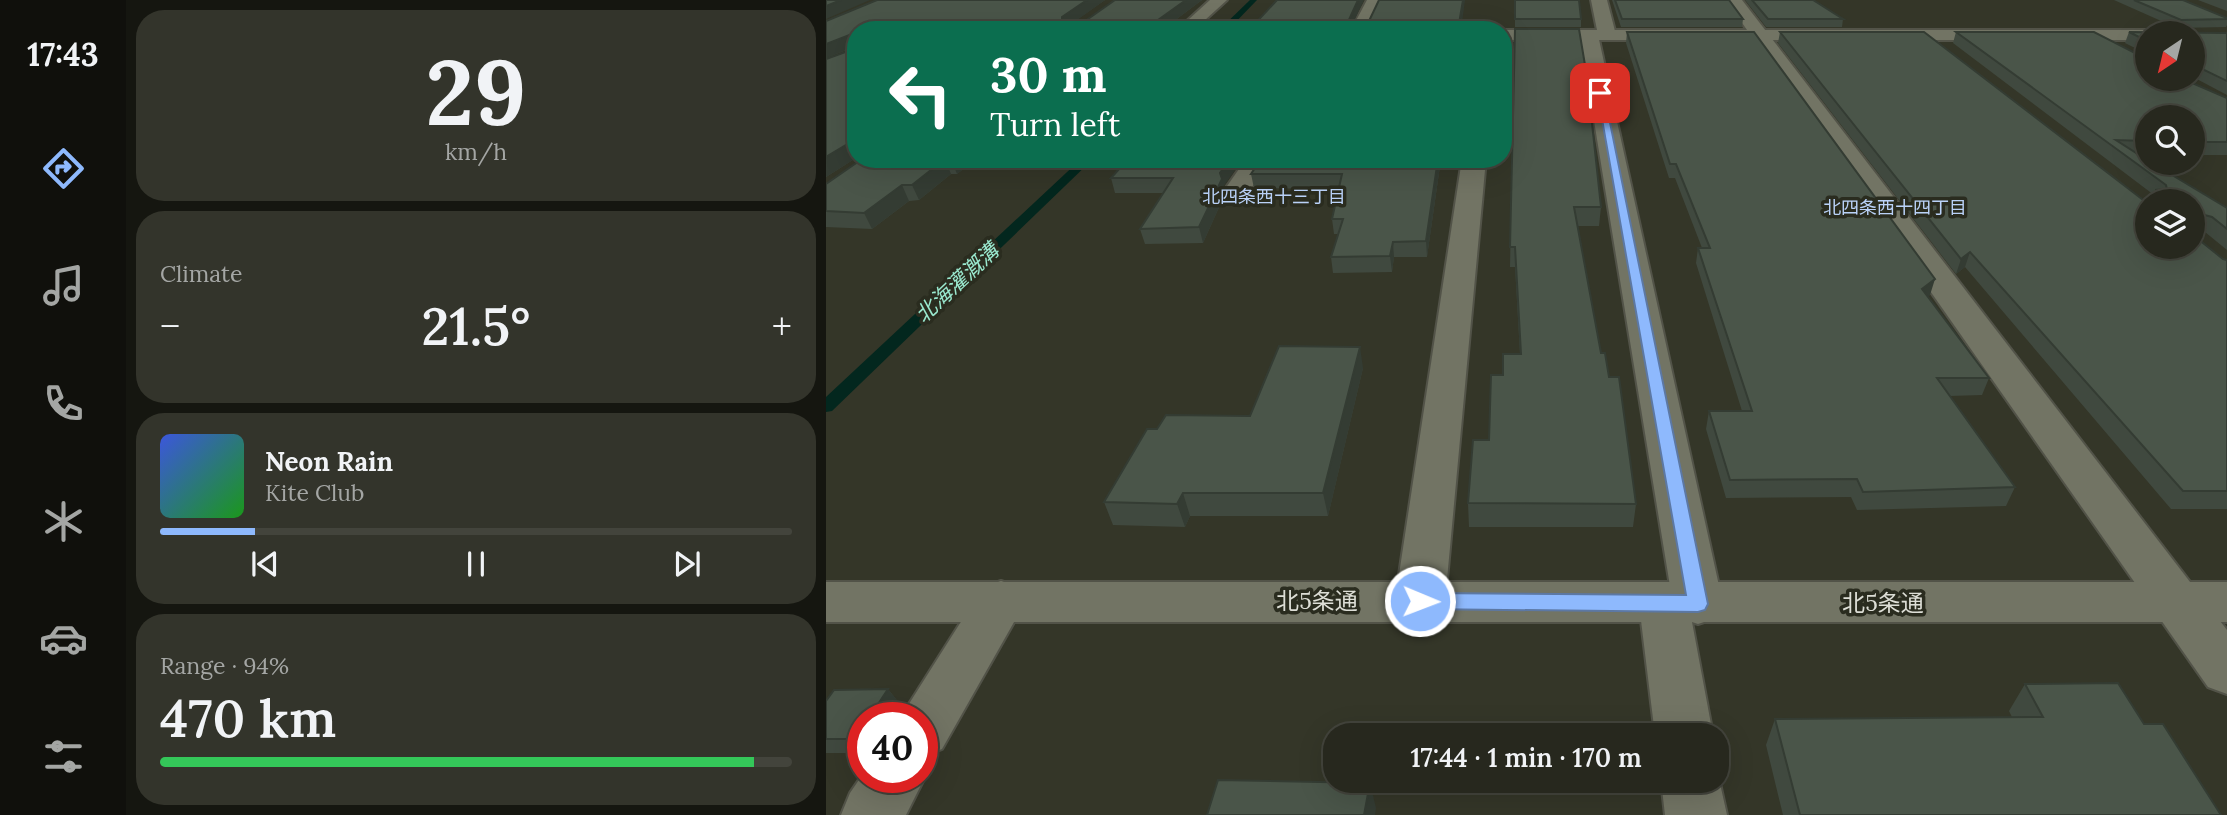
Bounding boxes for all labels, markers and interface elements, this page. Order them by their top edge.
north arrow [2135,21,2205,91]
map controls [2135,21,2205,259]
text: 29 [426,33,526,150]
text: 17:43 [27,34,99,75]
text: 30 m [990,43,1107,105]
icon: left [875,49,966,140]
pin [1570,63,1630,123]
icon: arrive [1581,74,1619,112]
text: Turn left [990,104,1120,145]
button: search [2135,105,2205,175]
text: km/h [445,137,507,166]
icon: directions [39,144,88,193]
district label: 北四条西十三丁目 [1202,185,1346,208]
button: layers [2135,189,2205,259]
district label: 北四条西十四丁目 [1823,196,1967,219]
water label: 北海灌漑溝 [909,235,1006,328]
text: Climate [160,259,242,288]
icon: music [39,261,88,310]
text: 21.5° [422,293,530,359]
text: − [160,302,180,350]
text: + [772,302,792,350]
icon: phone [39,379,88,428]
text: Neon Rain [265,445,393,478]
text: Kite Club [265,478,364,507]
icon: climate [39,497,88,546]
icon: previous [246,545,284,583]
icon: pause [457,545,495,583]
icon: next [668,545,706,583]
position arrow [1383,564,1457,638]
street label: 北5条通 [1276,586,1358,615]
street label: 北5条通 [1842,588,1924,617]
icon: car [39,614,88,663]
text: Range · 94% [160,651,289,680]
text: 470 km [160,685,336,751]
speed limit sign: 40 [847,702,938,793]
icon: filters [39,732,88,781]
text: 17:44 · 1 min · 170 m [1410,741,1642,774]

